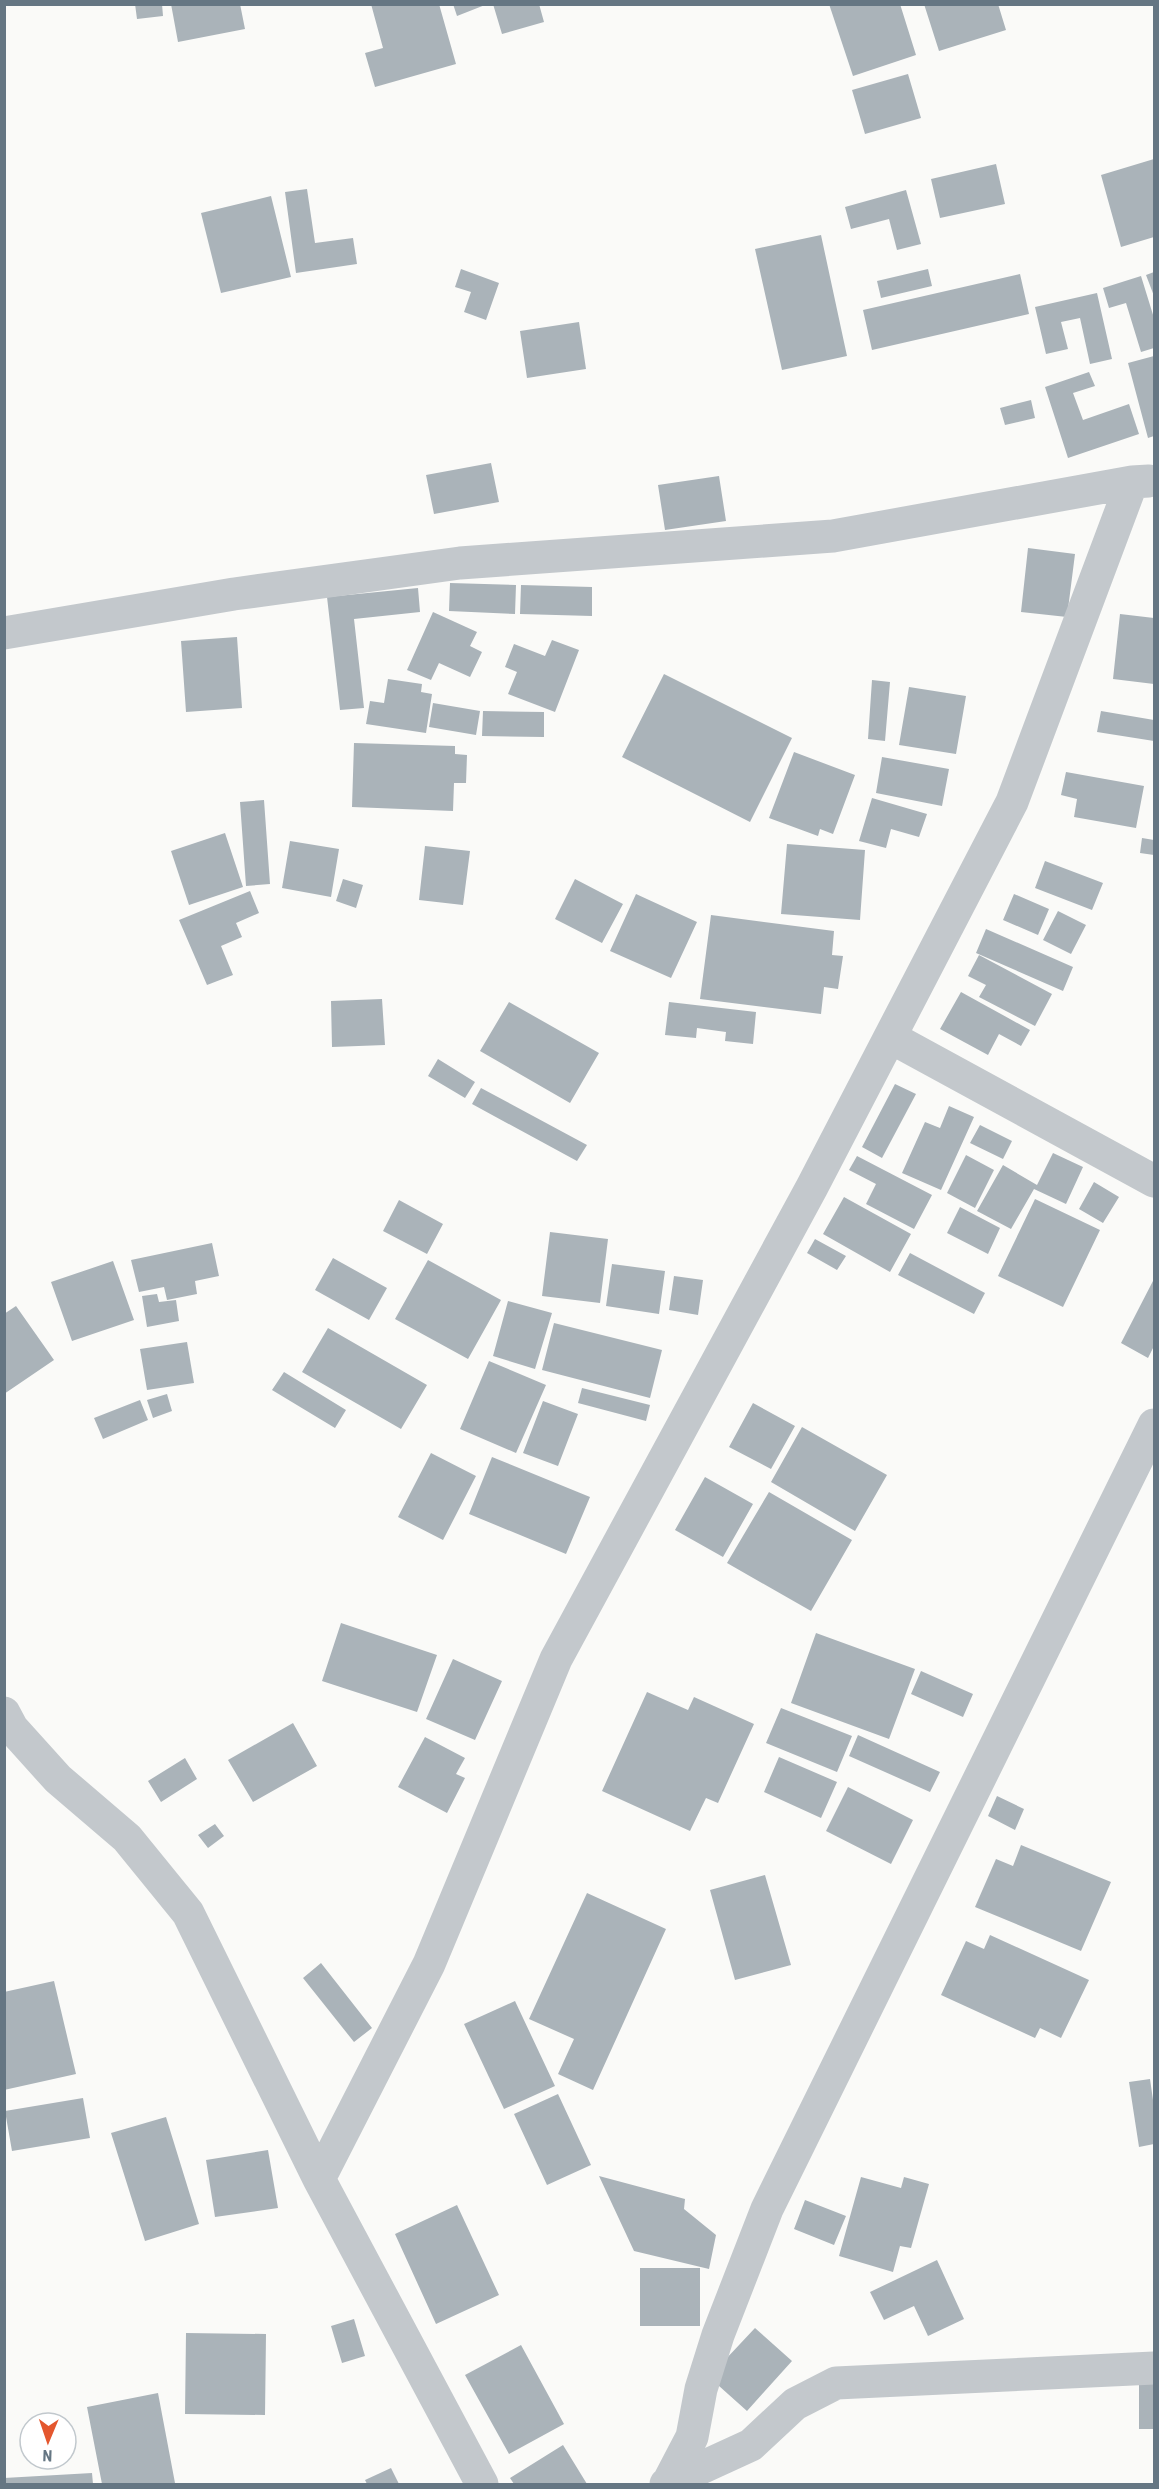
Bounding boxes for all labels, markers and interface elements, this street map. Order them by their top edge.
north arrow [18,2411,78,2471]
text: N [42,2446,53,2465]

